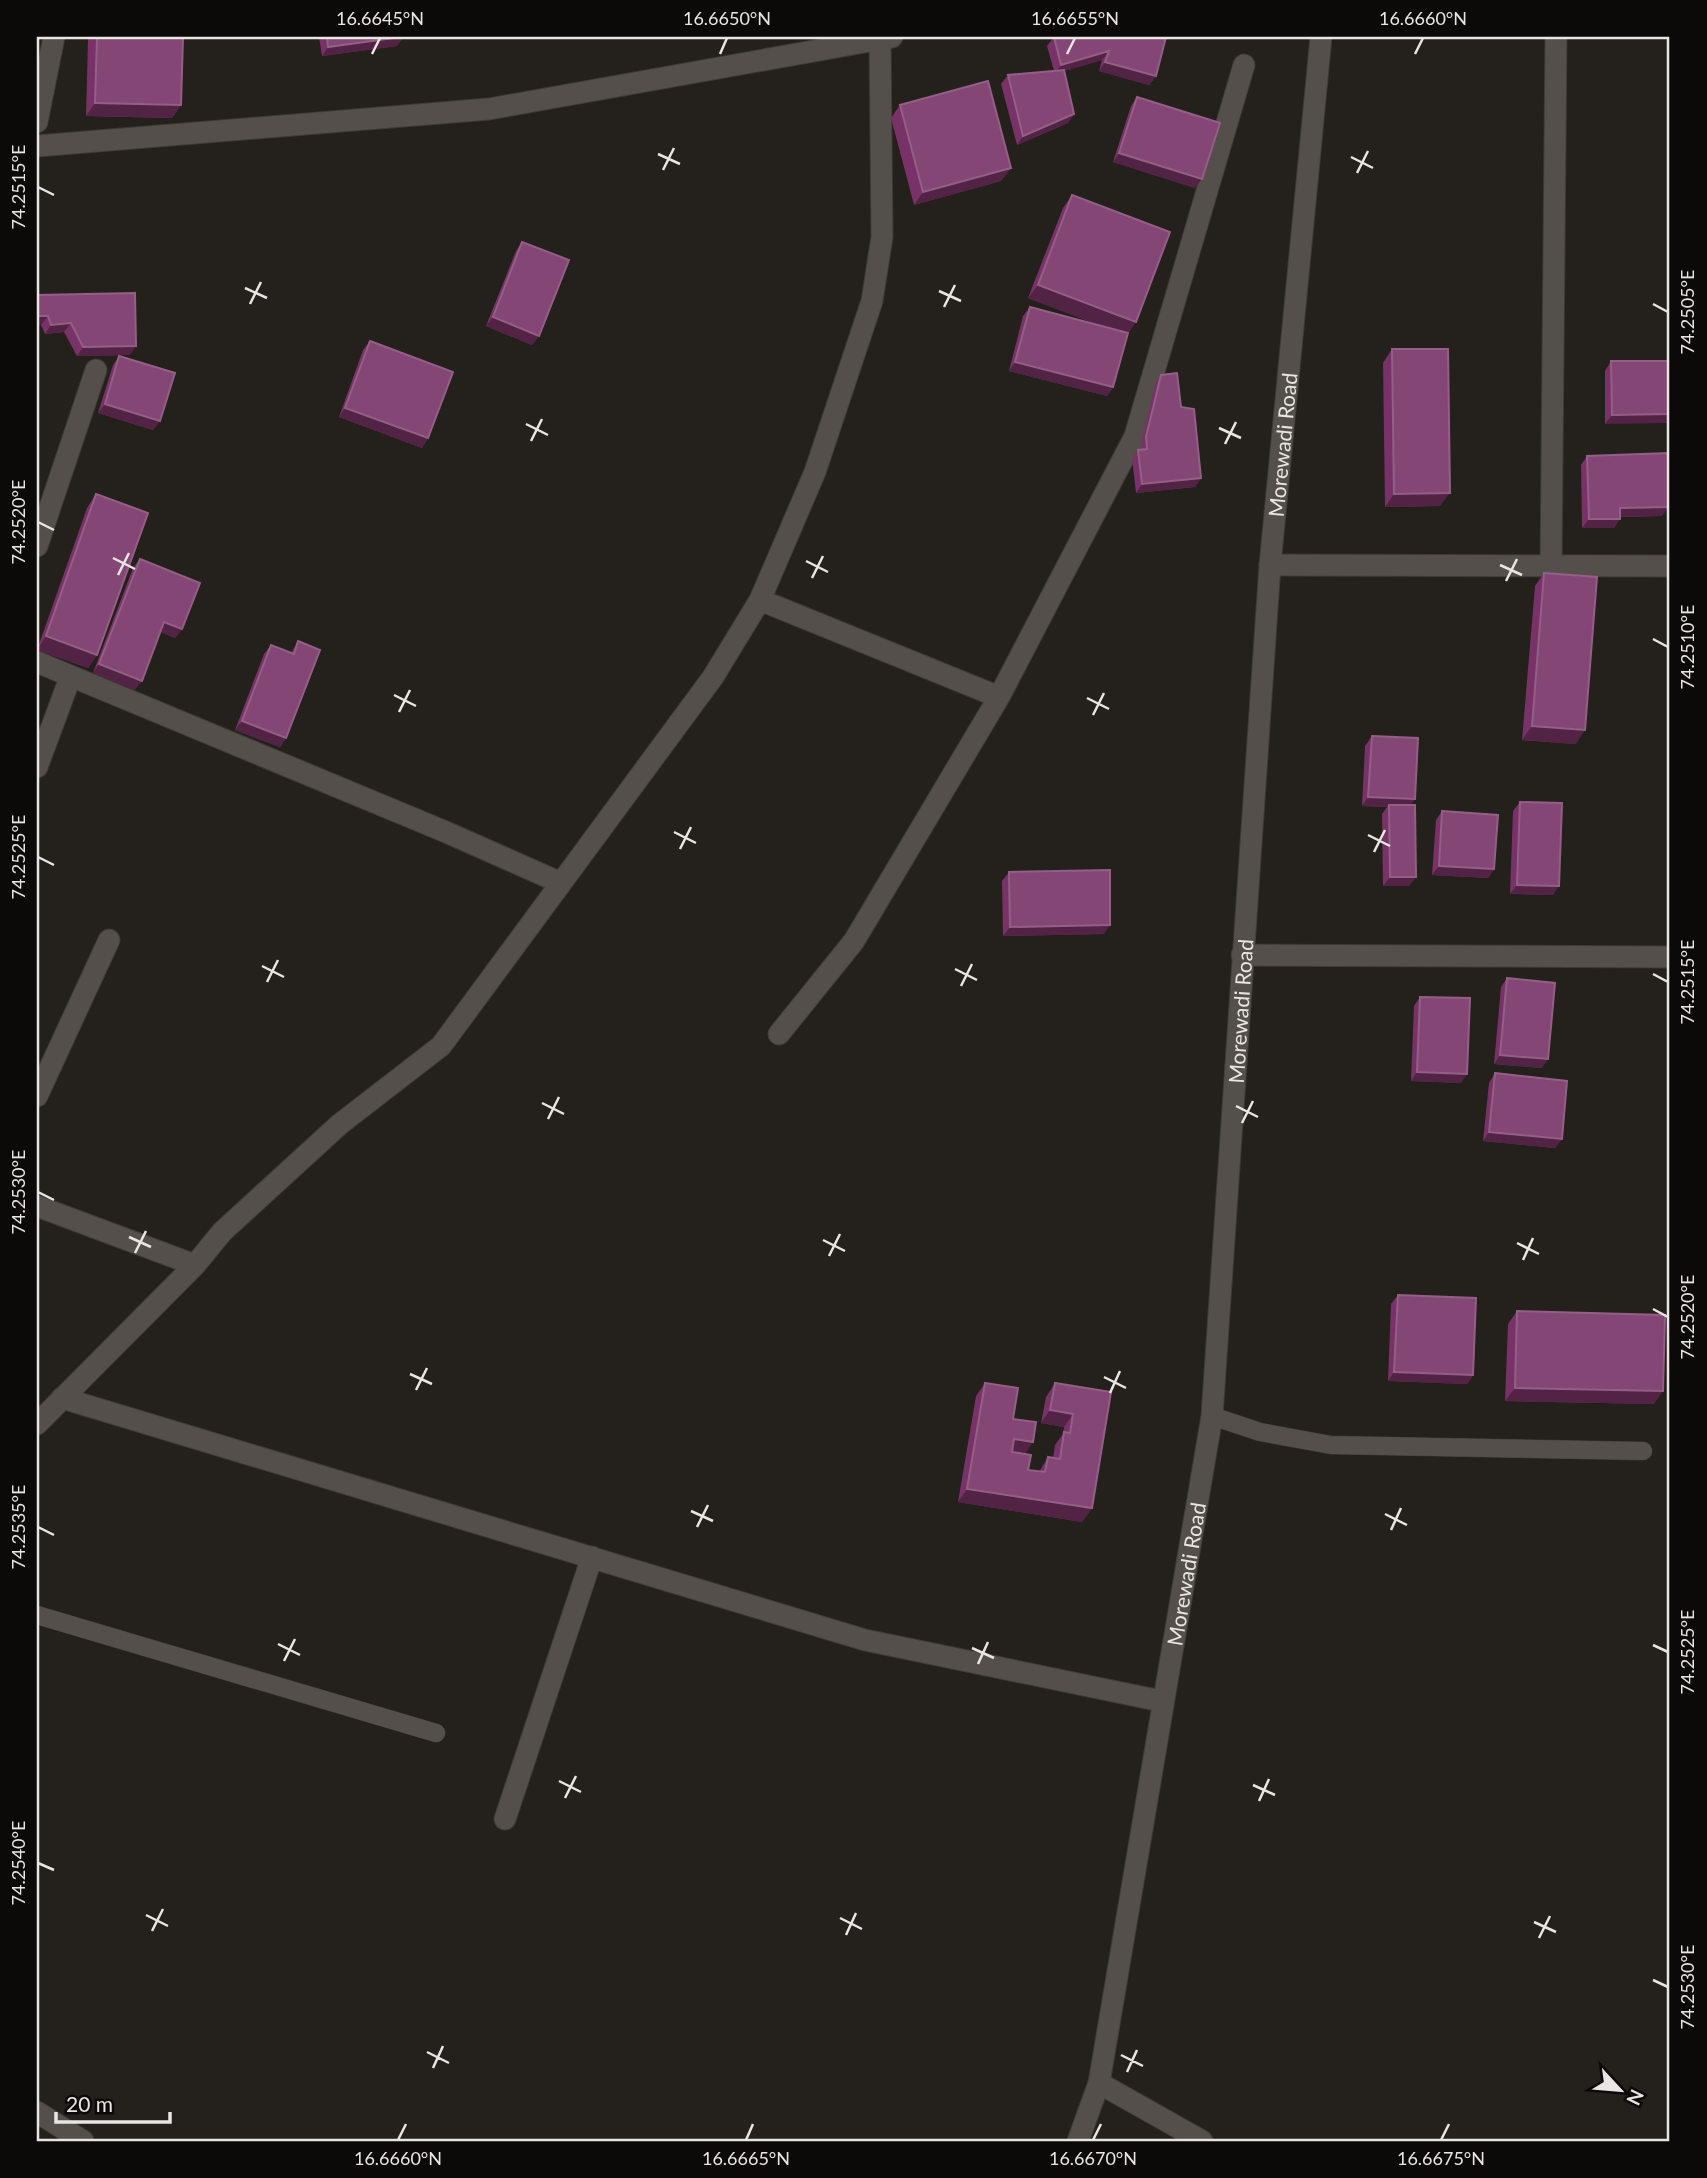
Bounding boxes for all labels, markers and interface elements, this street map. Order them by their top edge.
text: 16.6645°N [336,7,424,29]
text: 16.6650°N [683,7,771,29]
text: 16.6655°N [1031,7,1119,29]
text: 16.6660°N [1379,7,1467,29]
text: 74.2515°E [7,145,29,229]
text: 74.2505°E [1676,270,1698,354]
street label: Morewadi Road [1262,371,1301,518]
text: 74.2520°E [7,480,29,564]
text: 74.2510°E [1676,605,1698,689]
text: 74.2525°E [7,815,29,899]
street label: Morewadi Road [1222,938,1257,1084]
text: 74.2515°E [1676,940,1698,1024]
text: 74.2530°E [7,1150,29,1234]
text: 74.2520°E [1676,1275,1698,1359]
text: 74.2535°E [7,1485,29,1569]
street label: Morewadi Road [1161,1500,1210,1647]
text: 74.2525°E [1676,1610,1698,1694]
text: 74.2540°E [7,1821,29,1905]
text: 74.2530°E [1676,1945,1698,2029]
north arrow [1584,2056,1654,2126]
scale bar [56,2080,170,2124]
text: N [1622,2086,1649,2109]
text: 20 m [66,2091,113,2116]
text: 16.6660°N [354,2147,442,2169]
text: 16.6665°N [702,2147,790,2169]
text: 16.6670°N [1049,2147,1137,2169]
text: 16.6675°N [1397,2147,1485,2169]

